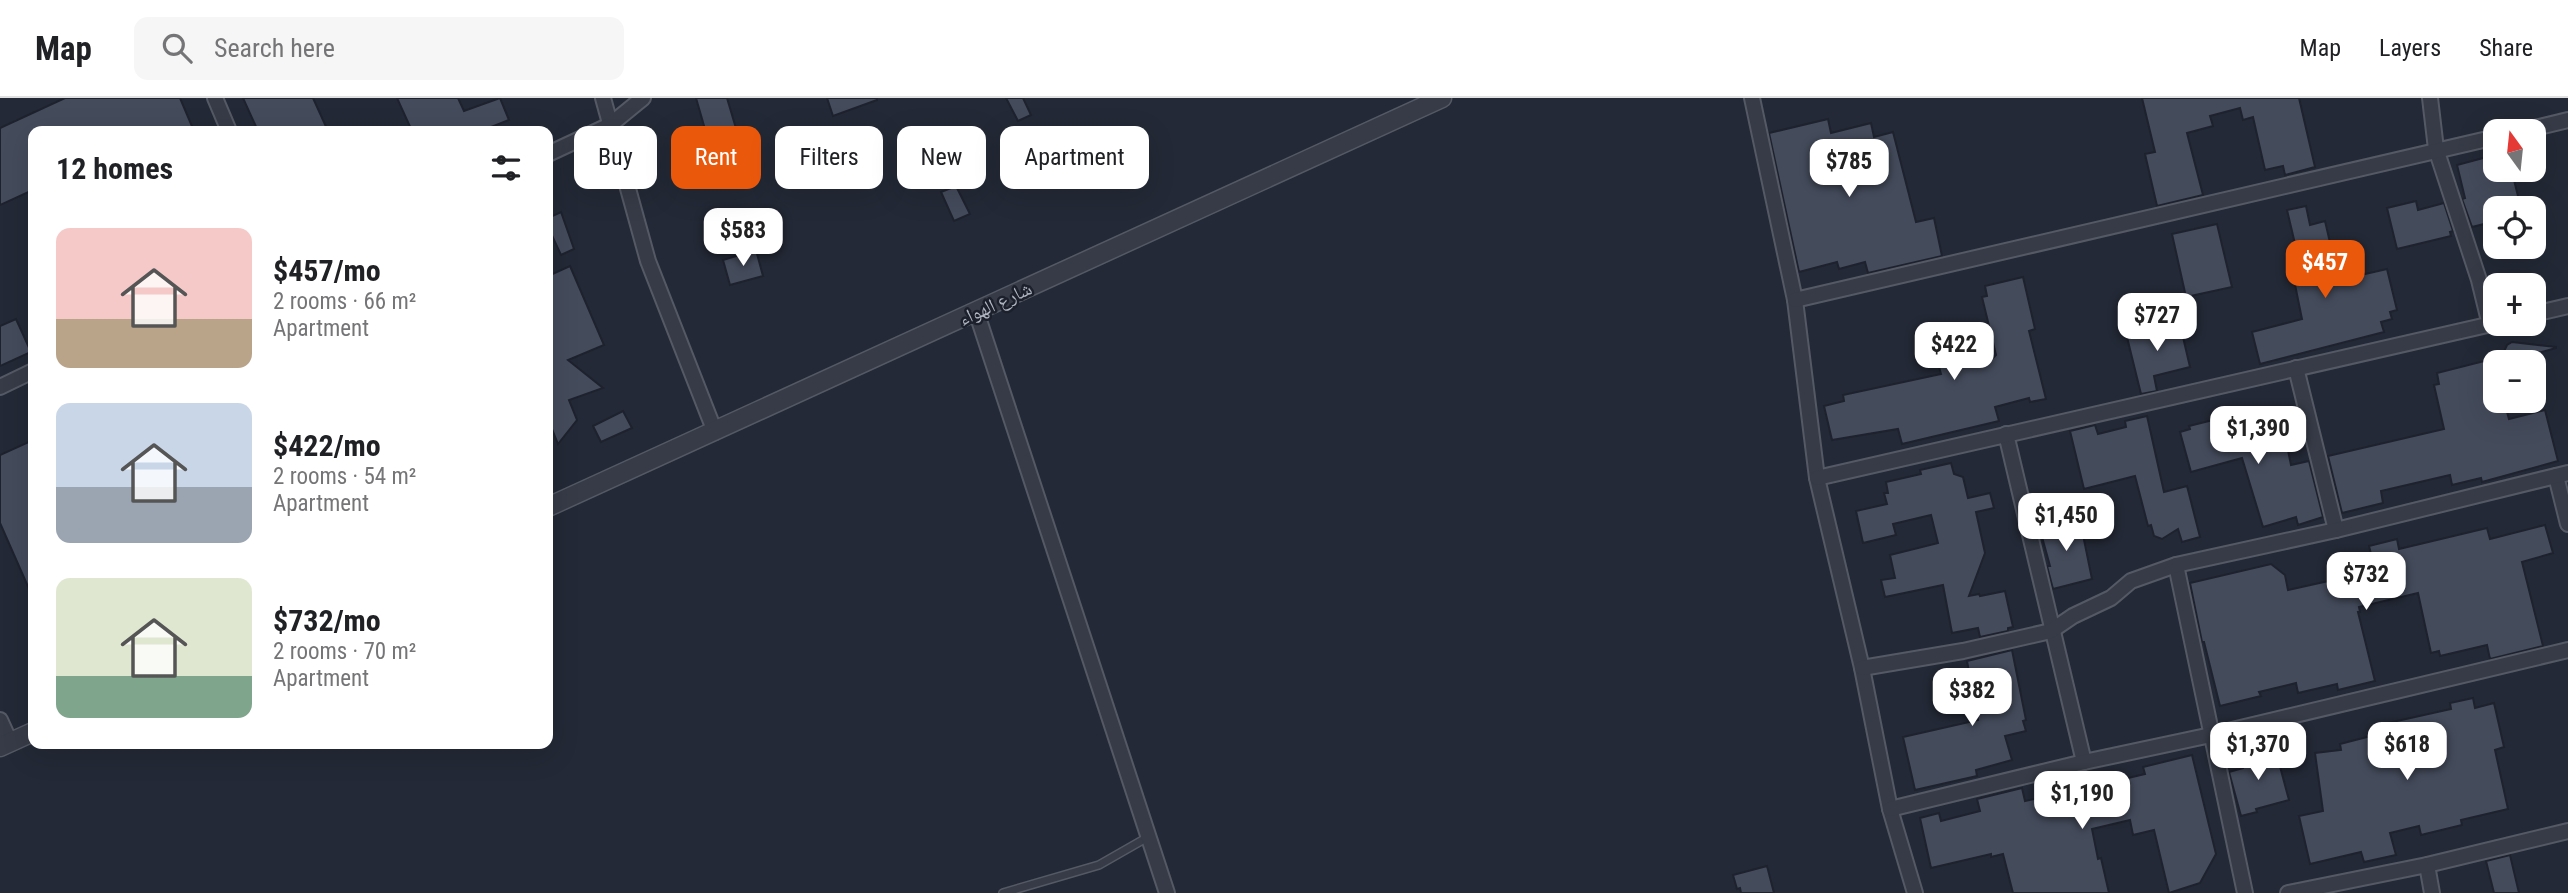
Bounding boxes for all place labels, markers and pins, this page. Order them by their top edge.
pin: $785 [1808,140,1890,199]
pin: $583 [702,208,784,268]
pin: $457 [2284,240,2366,300]
pin: $727 [2116,294,2198,353]
pin: $422 [1913,322,1995,382]
pin: $1,390 [2201,406,2315,466]
pin: $1,450 [2009,494,2123,553]
pin: $732 [2325,552,2407,612]
pin: $382 [1931,668,2013,728]
pin: $1,370 [2201,722,2315,782]
pin: $618 [2366,722,2448,782]
pin: $1,190 [2025,772,2139,831]

